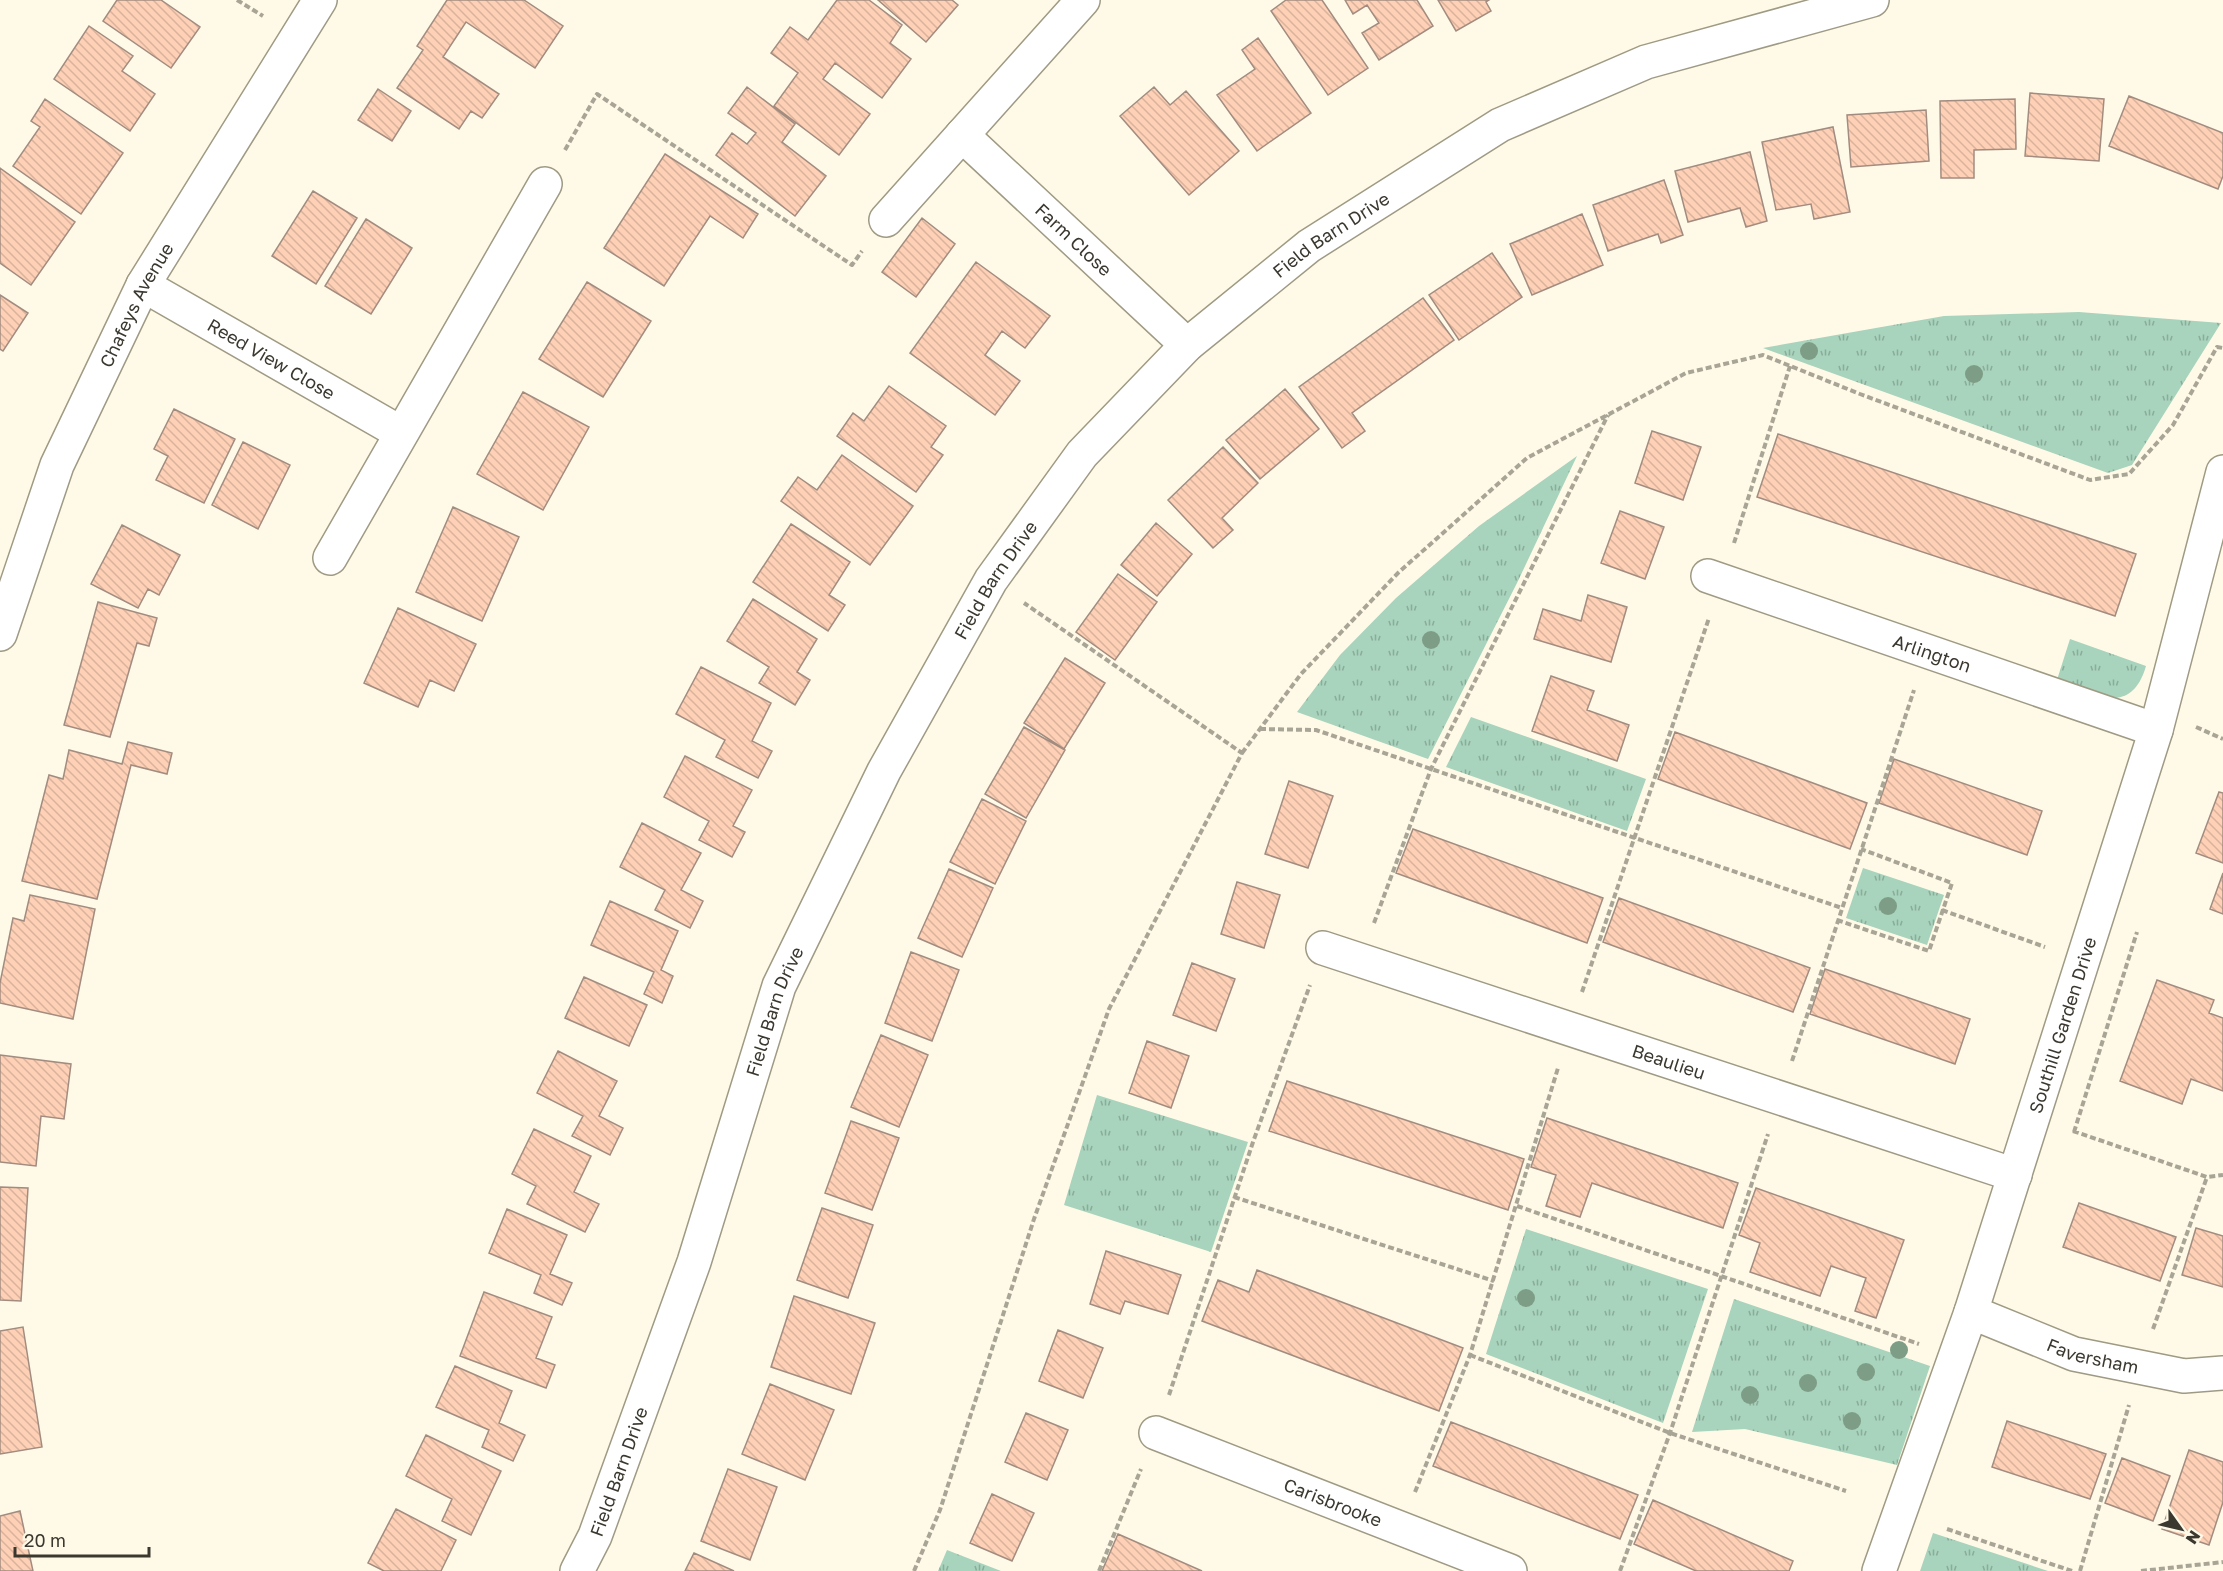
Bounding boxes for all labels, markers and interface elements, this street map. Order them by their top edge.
street label: Field Barn Drive [1268,187,1393,282]
street label: Farm Close [1031,198,1117,280]
street label: Chafeys Avenue [94,238,178,371]
street label: Reed View Close [204,313,339,404]
street label: Field Barn Drive [949,516,1041,643]
street label: Arlington [1890,629,1974,677]
street label: Southill Garden Drive [2024,934,2101,1116]
street label: Field Barn Drive [741,943,808,1079]
street label: Beaulieu [1630,1039,1708,1084]
street label: Faversham [2044,1333,2141,1378]
street label: Field Barn Drive [585,1403,652,1539]
street label: Carisbrooke [1281,1473,1385,1531]
north arrow [2151,1499,2211,1559]
scale bar [15,1520,148,1558]
text: N [2182,1527,2205,1548]
text: 20 m [24,1529,66,1551]

